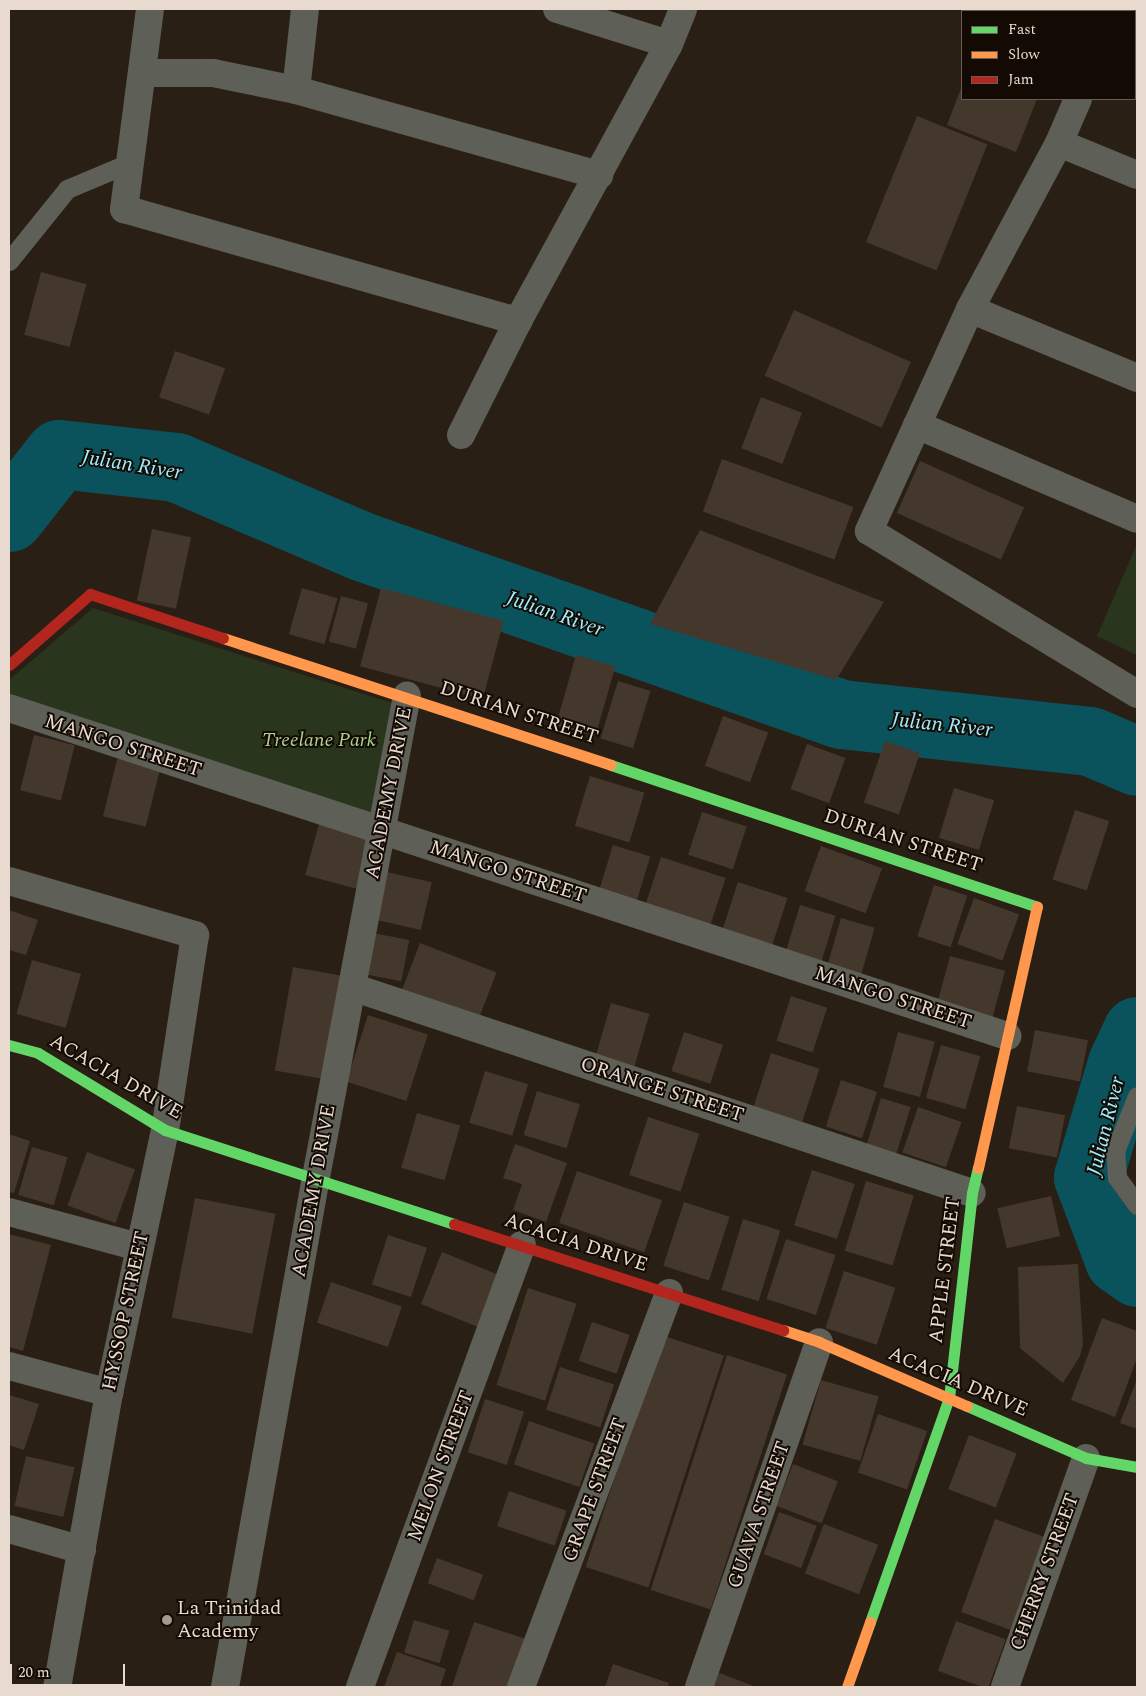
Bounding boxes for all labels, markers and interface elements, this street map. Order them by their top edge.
legend [961,10,1136,100]
text: Fast [1008,18,1036,41]
text: Slow [1008,43,1040,66]
text: Jam [1008,68,1034,91]
water label: Julian River [80,445,184,485]
water label: Julian River [503,586,607,642]
street label: DURIAN STREET [437,676,601,750]
street label: ACADEMY DRIVE [361,705,417,881]
water label: Julian River [890,707,994,743]
street label: MANGO STREET [42,709,204,783]
park label: Treelane Park [262,728,376,752]
street label: DURIAN STREET [821,804,985,878]
street label: MANGO STREET [427,835,589,909]
street label: MANGO STREET [812,961,974,1035]
street label: ACACIA DRIVE [45,1029,187,1125]
street label: ORANGE STREET [577,1052,747,1128]
water label: Julian River [1082,1074,1130,1178]
street label: ACADEMY DRIVE [287,1103,341,1279]
street label: APPLE STREET [924,1195,966,1345]
street label: ACACIA DRIVE [501,1208,651,1278]
street label: HYSSOP STREET [97,1229,155,1393]
street label: ACACIA DRIVE [884,1342,1032,1422]
street label: MELON STREET [403,1387,479,1545]
street label: GRAPE STREET [558,1415,632,1565]
street label: GUAVA STREET [723,1438,795,1592]
street label: CHERRY STREET [1005,1490,1085,1654]
place label: La Trinidad Academy [177,1596,281,1643]
marker: La Trinidad Academy [161,1614,173,1626]
scale bar [12,1654,128,1686]
text: 20 m [18,1661,50,1684]

